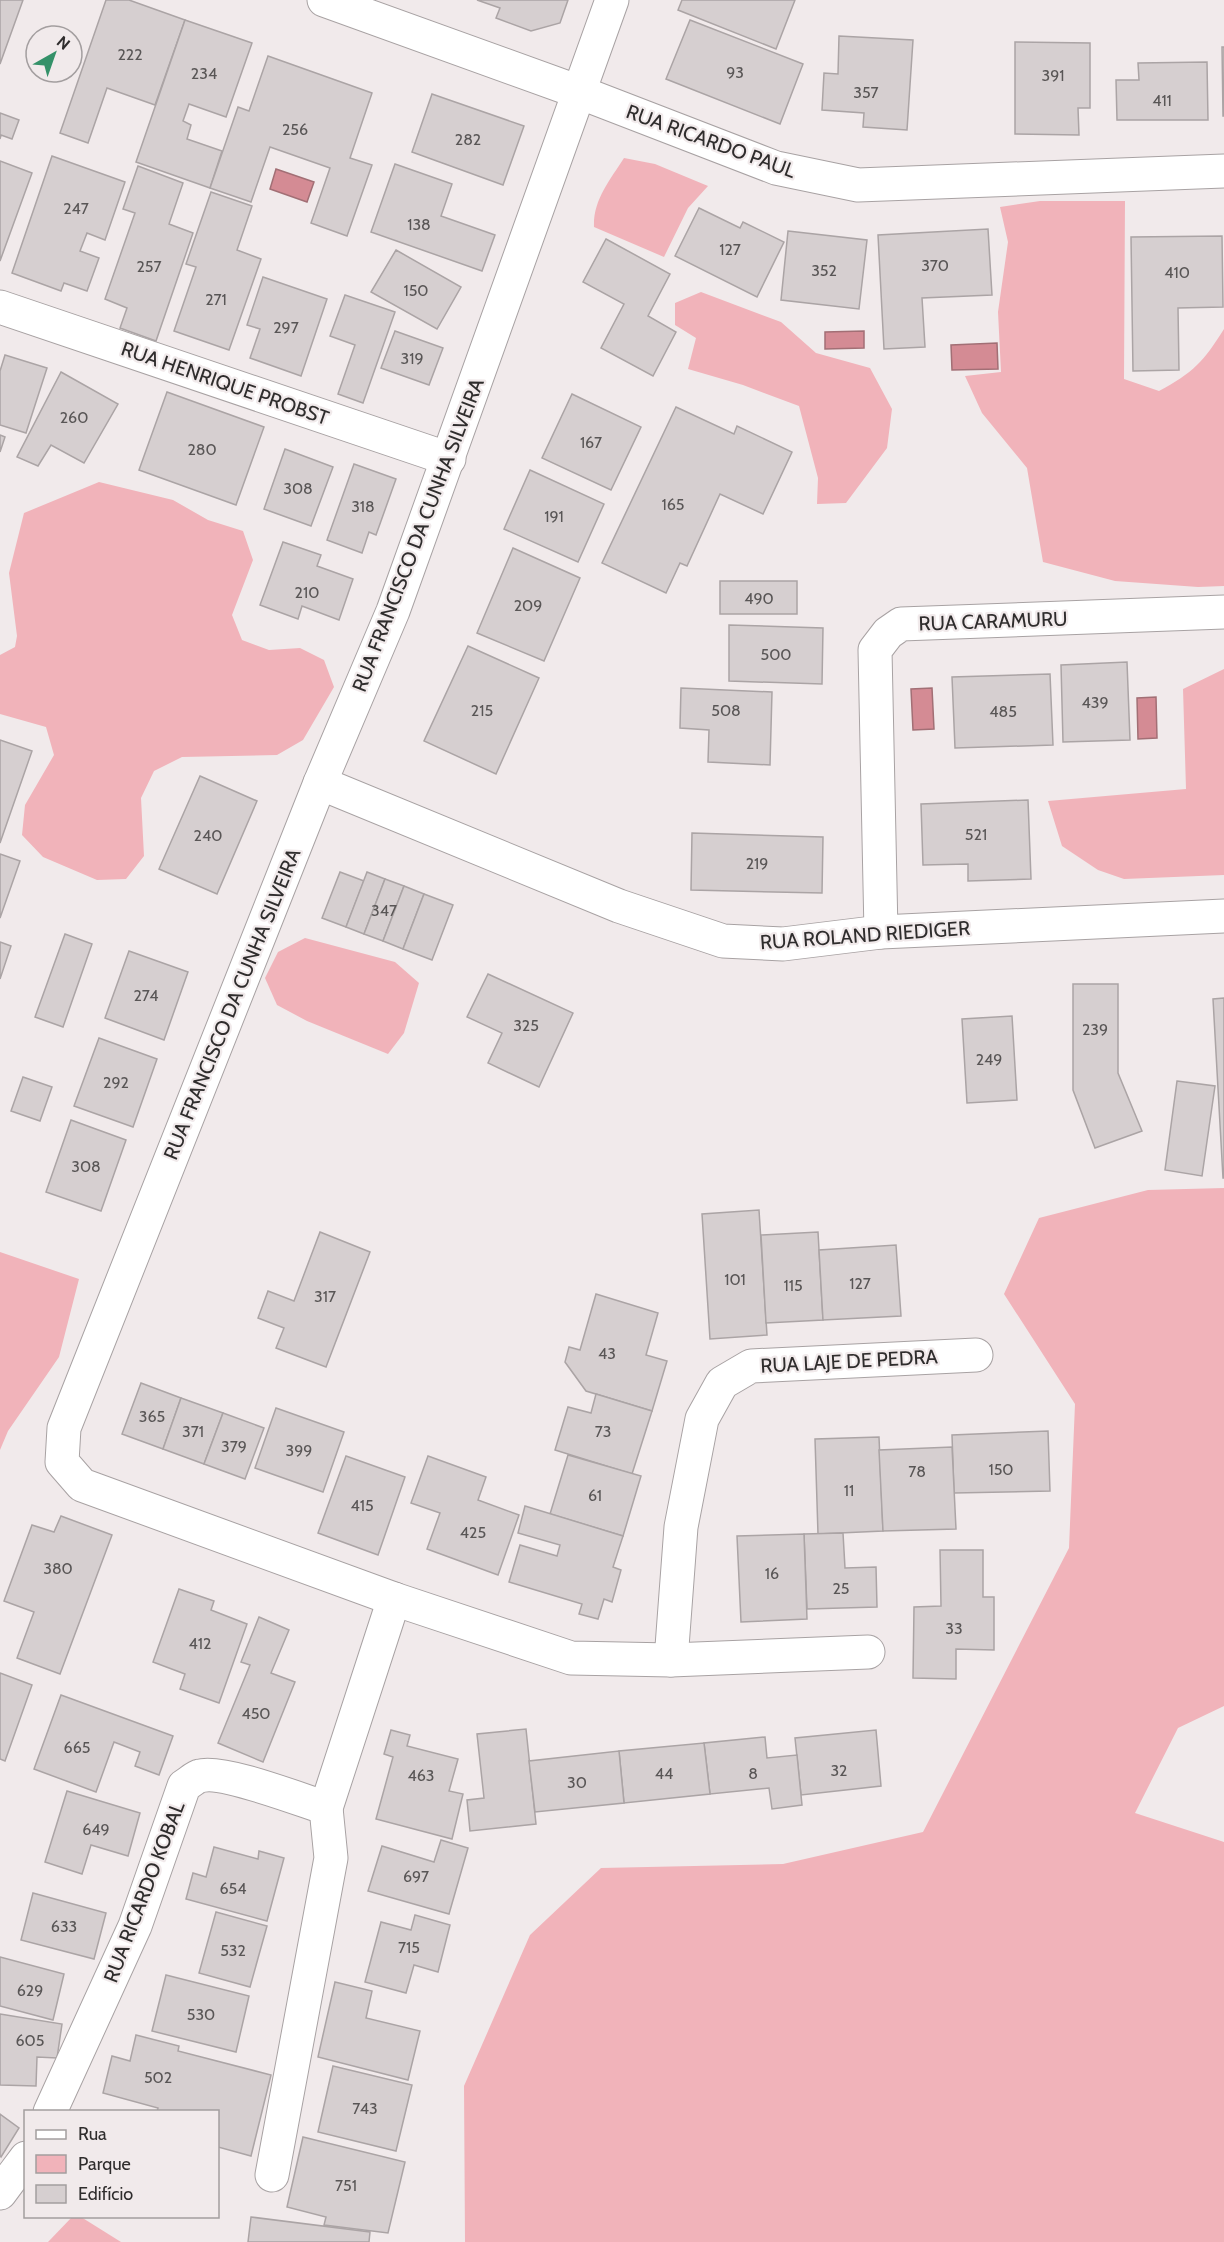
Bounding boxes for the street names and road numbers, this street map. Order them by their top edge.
street label: RUA RICARDO PAUL [623,99,799,183]
street label: RUA HENRIQUE PROBST [118,336,332,430]
street label: RUA FRANCISCO DA CUNHA SILVEIRA [347,374,489,695]
street label: RUA CARAMURU [918,606,1068,636]
street label: RUA FRANCISCO DA CUNHA SILVEIRA [158,844,306,1163]
street label: RUA ROLAND RIEDIGER [759,916,971,954]
street label: RUA LAJE DE PEDRA [760,1344,939,1378]
street label: RUA RICARDO KOBAL [98,1798,190,1986]

